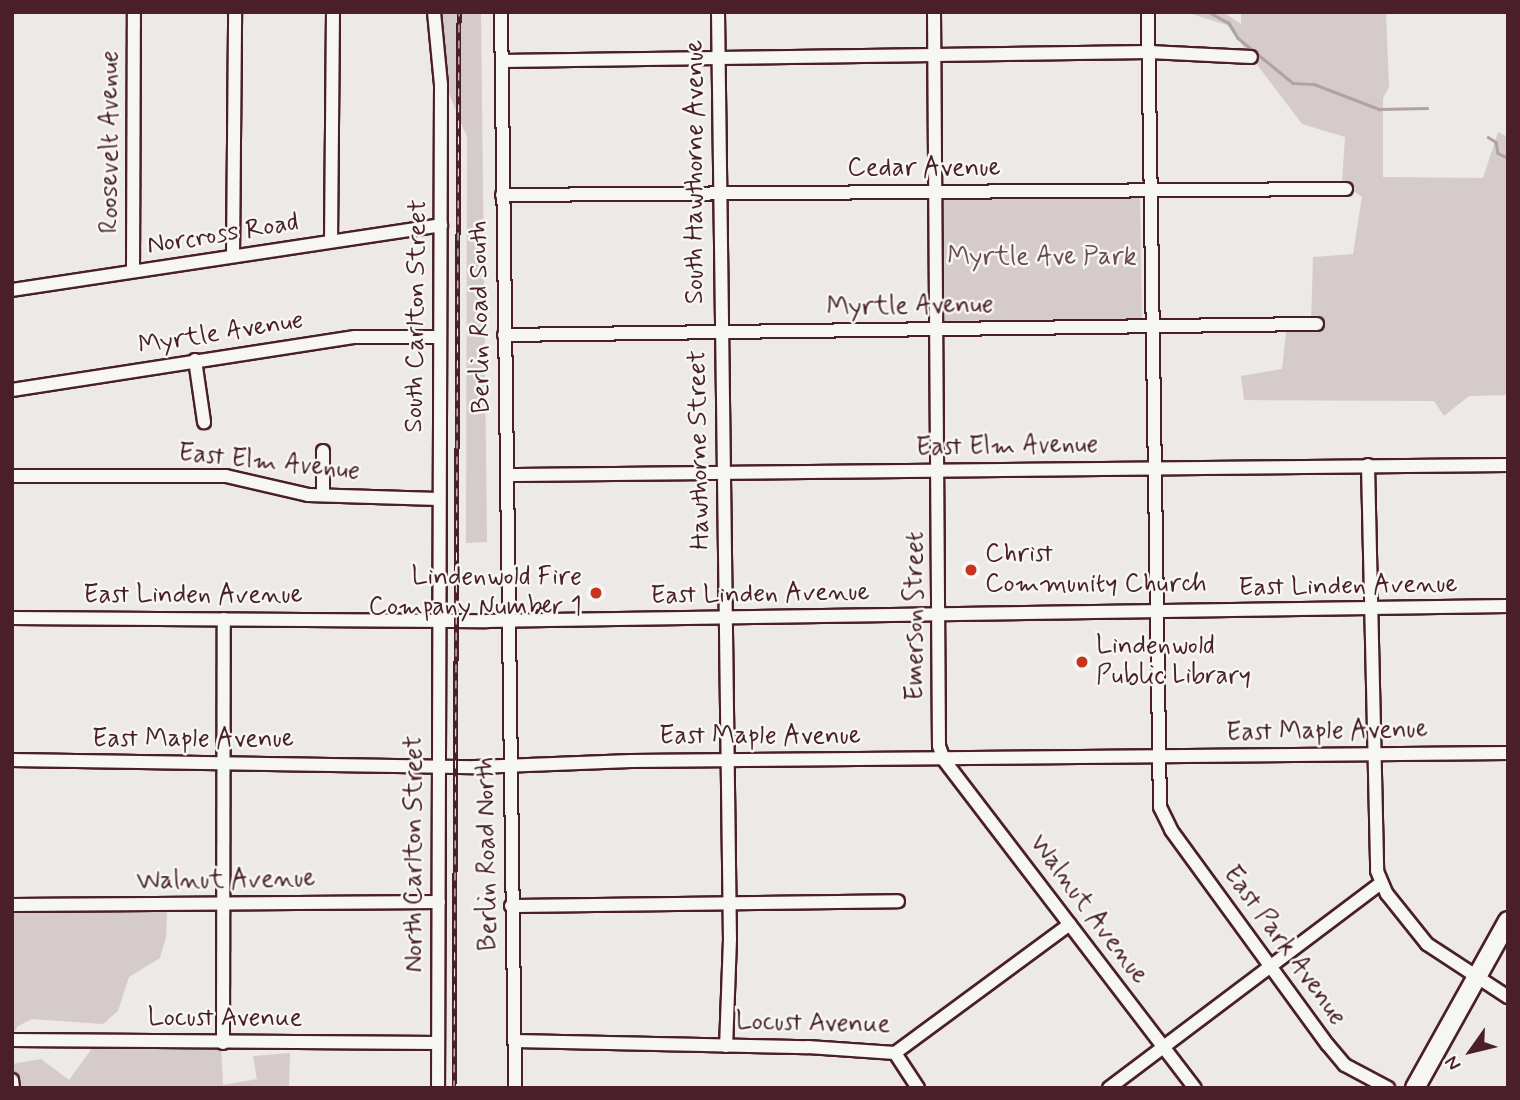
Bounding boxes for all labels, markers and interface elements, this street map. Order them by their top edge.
street label: South Hawthorne Avenue [680,38,712,306]
street label: Roosevelt Avenue [95,48,127,236]
street label: Cedar Avenue [845,153,1003,185]
street label: South Carlton Street [399,200,435,432]
street label: Norcross Road [146,208,300,262]
street label: Berlin Road South [464,221,498,413]
park label: Myrtle Ave Park [948,242,1136,274]
street label: Myrtle Avenue [825,290,995,324]
street label: Myrtle Avenue [135,305,307,363]
street label: Hawthorne Street [683,351,717,549]
street label: East Elm Avenue [913,430,1101,464]
street label: East Elm Avenue [174,438,364,488]
street label: Emerson Street [900,529,932,703]
place label: Christ Community Church [985,539,1207,600]
place label: Lindenwold Fire Company Number 1 [364,562,582,624]
marker: Christ Community Church [963,562,979,578]
street label: East Linden Avenue [1240,570,1456,604]
street label: East Linden Avenue [652,578,868,612]
street label: East Linden Avenue [85,580,301,612]
marker: Lindenwold Fire Company Number 1 [588,585,604,601]
place label: Lindenwold Public Library [1096,631,1257,692]
marker: Lindenwold Public Library [1074,654,1090,670]
street label: East Maple Avenue [1224,715,1430,749]
street label: East Maple Avenue [657,721,863,753]
street label: East Maple Avenue [90,724,296,756]
street label: North Carlton Street [399,736,431,972]
street label: Berlin Road North [471,756,505,952]
street label: Walnut Avenue [1022,830,1154,990]
street label: East Park Avenue [1215,859,1353,1033]
street label: Walnut Avenue [138,864,314,898]
street label: Locust Avenue [148,1003,302,1035]
street label: Locust Avenue [735,1007,891,1041]
north arrow [1436,1016,1506,1086]
text: N [1439,1051,1467,1075]

